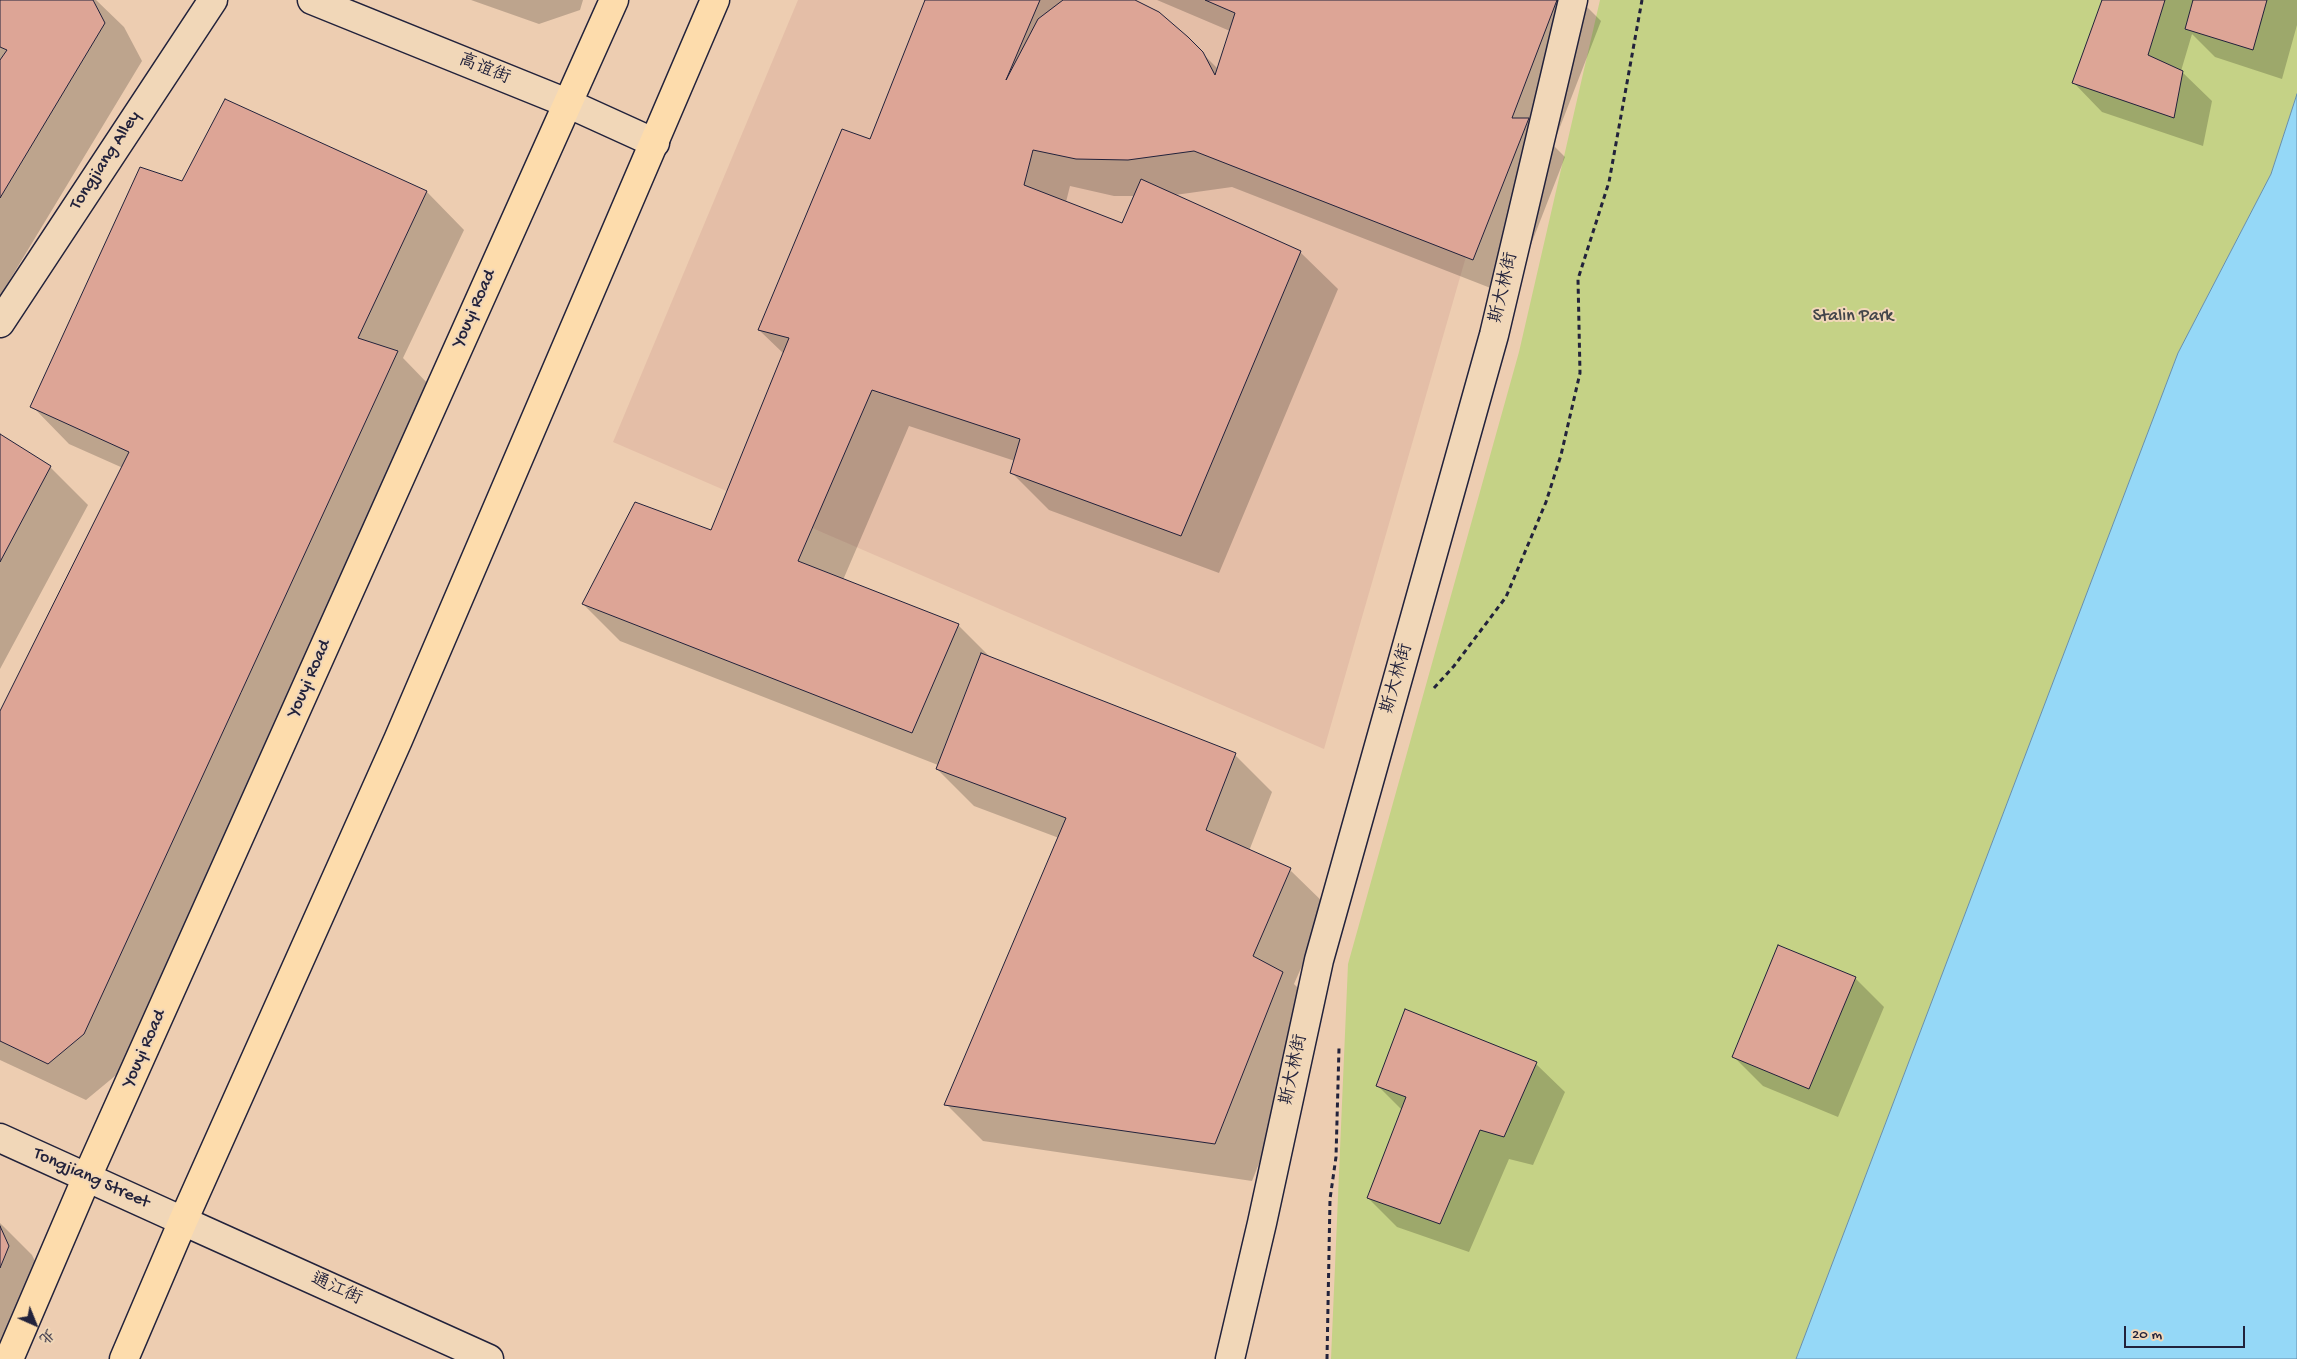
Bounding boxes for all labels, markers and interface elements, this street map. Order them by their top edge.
street label: 高谊街 [455,50,513,90]
street label: Tongjiang Alley [66,107,146,215]
street label: 斯大林街 [1486,250,1524,326]
street label: Youyi Road [448,267,502,351]
park label: Stalin Park [1813,306,1893,328]
street label: Youyi Road [283,637,337,721]
street label: 斯大林街 [1378,641,1418,717]
street label: Youyi Road [118,1007,172,1091]
street label: 斯大林街 [1277,1033,1313,1107]
street label: Tongjiang Street [29,1144,153,1214]
street label: 通江街 [307,1269,365,1311]
north arrow [10,1299,60,1349]
scale bar [2127,1316,2248,1348]
text: 北 [35,1324,57,1346]
text: 20 m [2132,1326,2162,1344]

